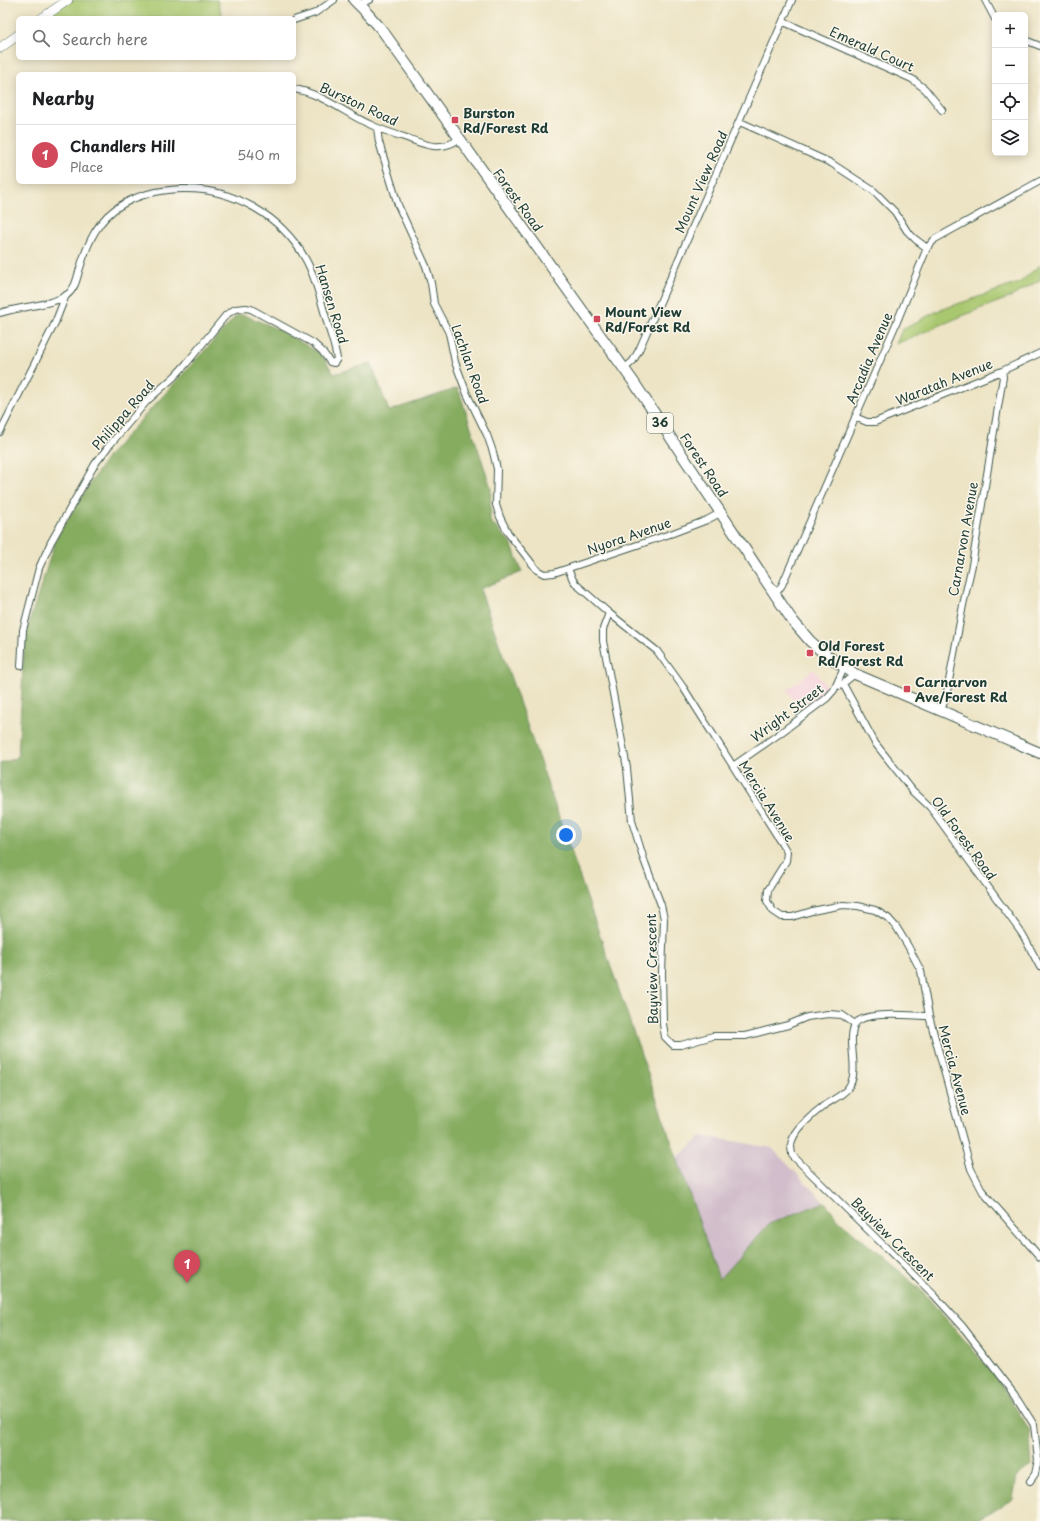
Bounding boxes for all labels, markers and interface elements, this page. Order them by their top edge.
map controls [992,12,1028,156]
button: + [992,12,1028,48]
search box [16,16,296,60]
street label: Emerald Court [827,21,918,76]
icon: search [30,27,52,49]
text: Search here [62,27,148,50]
button: − [992,48,1028,84]
street label: Burston Road [317,77,402,130]
button: locate [992,84,1028,120]
text: Nearby [32,85,94,111]
place label: Burston Rd/Forest Rd [463,103,549,137]
marker: Burston Rd/Forest Rd [450,115,460,125]
button: layers [992,120,1028,156]
street label: Mount View Road [669,128,732,236]
text: Chandlers Hill [70,134,175,157]
text: 1 [42,145,48,164]
text: 540 m [237,145,280,164]
text: Place [70,157,103,176]
street label: Forest Road [489,164,548,235]
street label: Hansen Road [311,262,354,346]
place label: Mount View Rd/Forest Rd [605,302,691,336]
street label: Arcadia Avenue [841,309,896,406]
marker: Mount View Rd/Forest Rd [592,314,602,324]
street label: Lachlan Road [447,321,494,406]
street label: Waratah Avenue [893,354,995,410]
street label: Philippa Road [87,375,158,454]
road number: 36 [647,413,673,433]
street label: Forest Road [676,429,733,501]
street label: Carnarvon Avenue [943,480,982,598]
street label: Nyora Avenue [584,512,673,559]
place label: Old Forest Rd/Forest Rd [818,636,904,670]
marker: Old Forest Rd/Forest Rd [805,648,815,658]
place label: Carnarvon Ave/Forest Rd [915,672,1008,706]
street label: Wright Street [746,679,827,746]
marker: Carnarvon Ave/Forest Rd [902,684,912,694]
street label: Mercia Avenue [735,756,800,845]
street label: Old Forest Road [928,792,1001,883]
your location [556,825,576,845]
street label: Bayview Crescent [641,913,662,1025]
street label: Mercia Avenue [934,1023,977,1117]
street label: Bayview Crescent [847,1193,939,1285]
pin: 1 [174,1250,200,1283]

